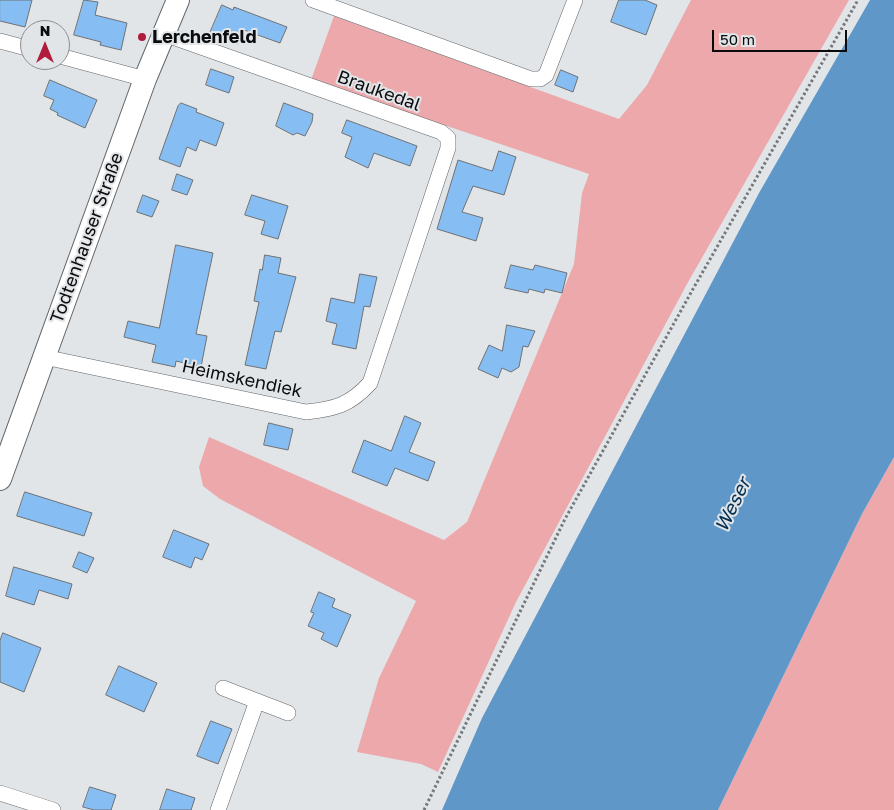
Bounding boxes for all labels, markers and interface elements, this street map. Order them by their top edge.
north arrow [20,20,70,70]
scale bar [714,20,849,52]
text: N [40,22,50,39]
place label: Lerchenfeld [152,26,256,48]
text: 50 m [720,30,755,48]
marker: Lerchenfeld [136,31,148,43]
street label: Braukedal [334,66,424,116]
street label: Todtenhauser Straße [46,150,128,326]
street label: Heimskendiek [180,356,304,402]
water label: Weser [710,474,756,536]

